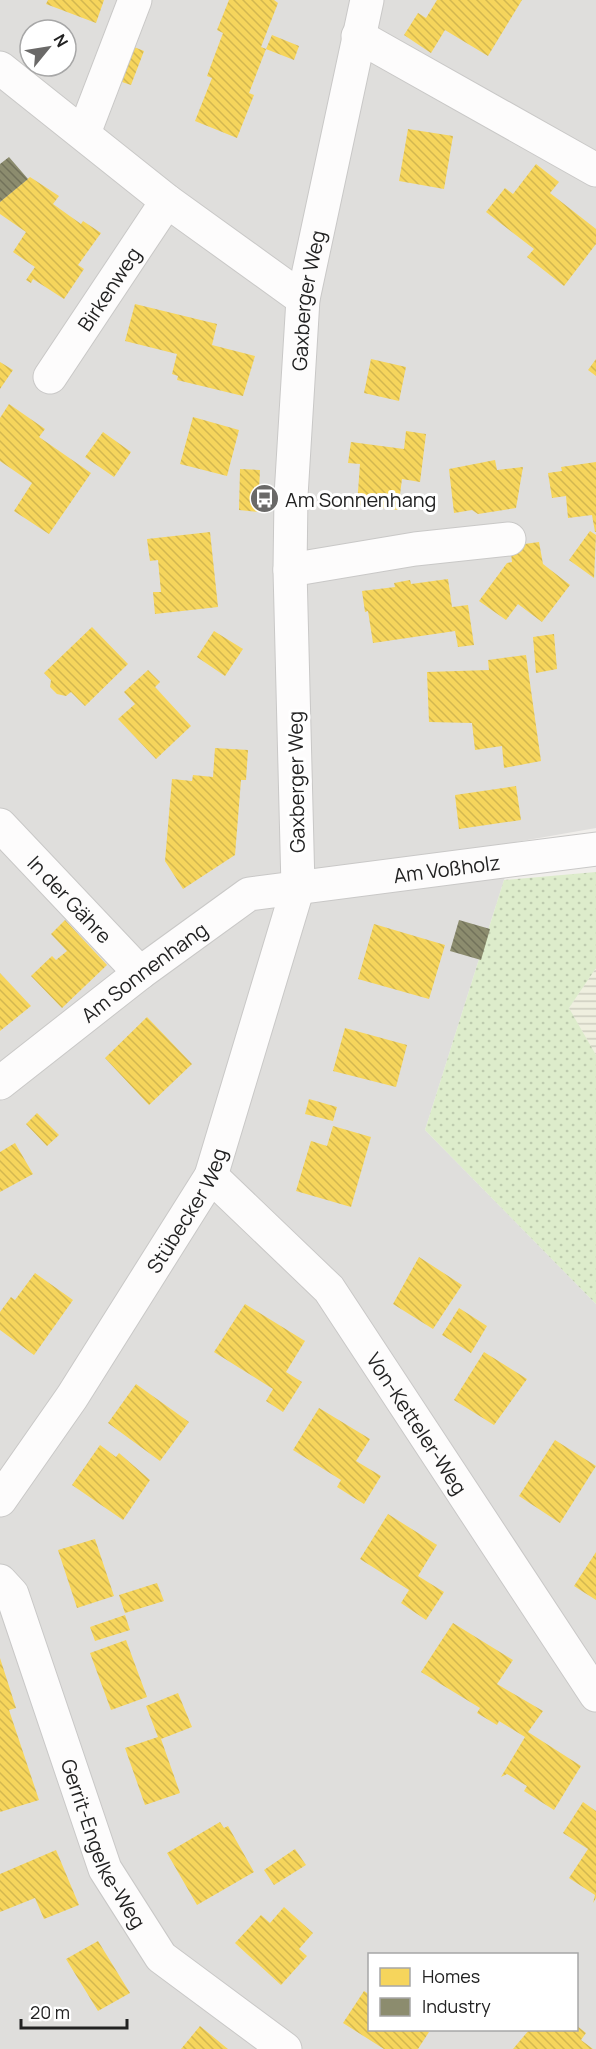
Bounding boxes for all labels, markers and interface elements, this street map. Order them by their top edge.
north arrow [18,18,78,78]
text: N [49,30,73,51]
street label: Gaxberger Weg [285,228,331,372]
street label: Birkenweg [71,241,146,336]
bus stop icon: Am Sonnenhang [248,483,280,515]
place label: Am Sonnenhang [285,486,436,513]
street label: Gaxberger Weg [281,711,311,853]
street label: Am Voßholz [392,848,502,889]
street label: In der Gähre [22,849,118,949]
street label: Am Sonnenhang [75,915,212,1028]
street label: Stübecker Weg [140,1145,232,1278]
street label: Von-Ketteler-Weg [361,1347,474,1499]
street label: Gerrit-Engelke-Weg [55,1755,153,1933]
legend [368,1953,578,2031]
text: Homes [422,1964,480,1988]
scale bar [21,1992,128,2030]
text: Industry [422,1994,491,2018]
text: 20 m [30,2000,70,2024]

